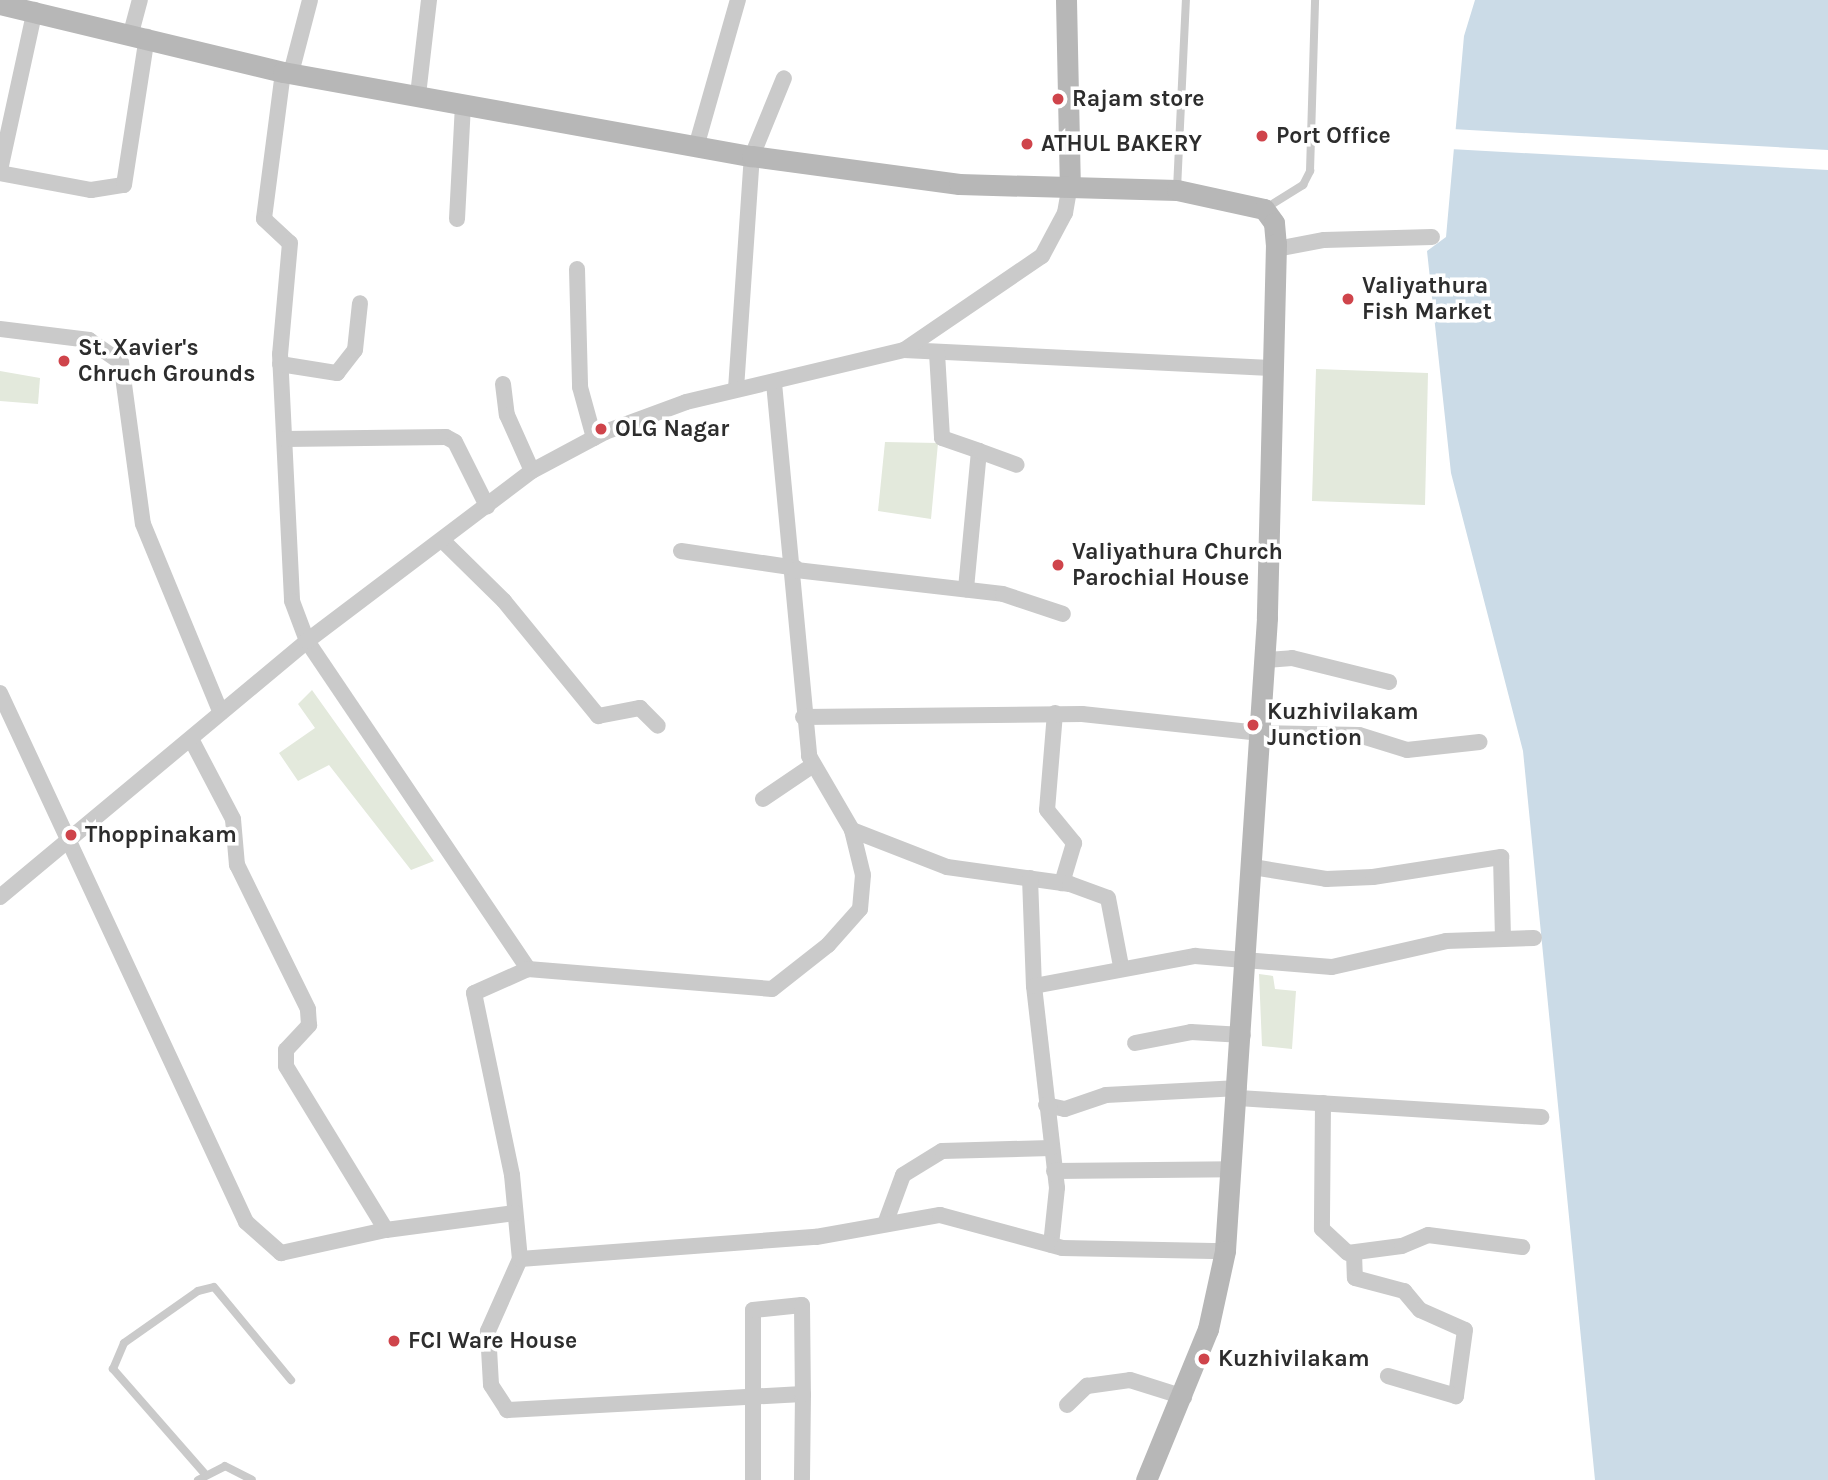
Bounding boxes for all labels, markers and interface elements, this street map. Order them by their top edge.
place label: Rajam store [1072,85,1205,113]
marker: Rajam store [1050,91,1066,107]
place label: Port Office [1276,122,1391,150]
marker: Port Office [1254,128,1270,144]
place label: ATHUL BAKERY [1041,130,1202,158]
marker: ATHUL BAKERY [1019,136,1035,152]
place label: Valiyathura Fish Market [1362,272,1492,326]
marker: Valiyathura Fish Market [1340,291,1356,307]
place label: St. Xavier's Chruch Grounds [78,334,255,388]
marker: St. Xavier's Chruch Grounds [56,353,72,369]
place label: OLG Nagar [615,415,729,443]
marker: OLG Nagar [593,421,609,437]
place label: Valiyathura Church Parochial House [1072,538,1283,592]
marker: Valiyathura Church Parochial House [1050,557,1066,573]
place label: Kuzhivilakam Junction [1267,698,1419,752]
marker: Kuzhivilakam Junction [1245,717,1261,733]
place label: Thoppinakam [85,821,237,849]
marker: Thoppinakam [63,827,79,843]
place label: FCI Ware House [408,1327,577,1355]
marker: FCI Ware House [386,1333,402,1349]
place label: Kuzhivilakam [1218,1345,1370,1373]
marker: Kuzhivilakam [1196,1351,1212,1367]

